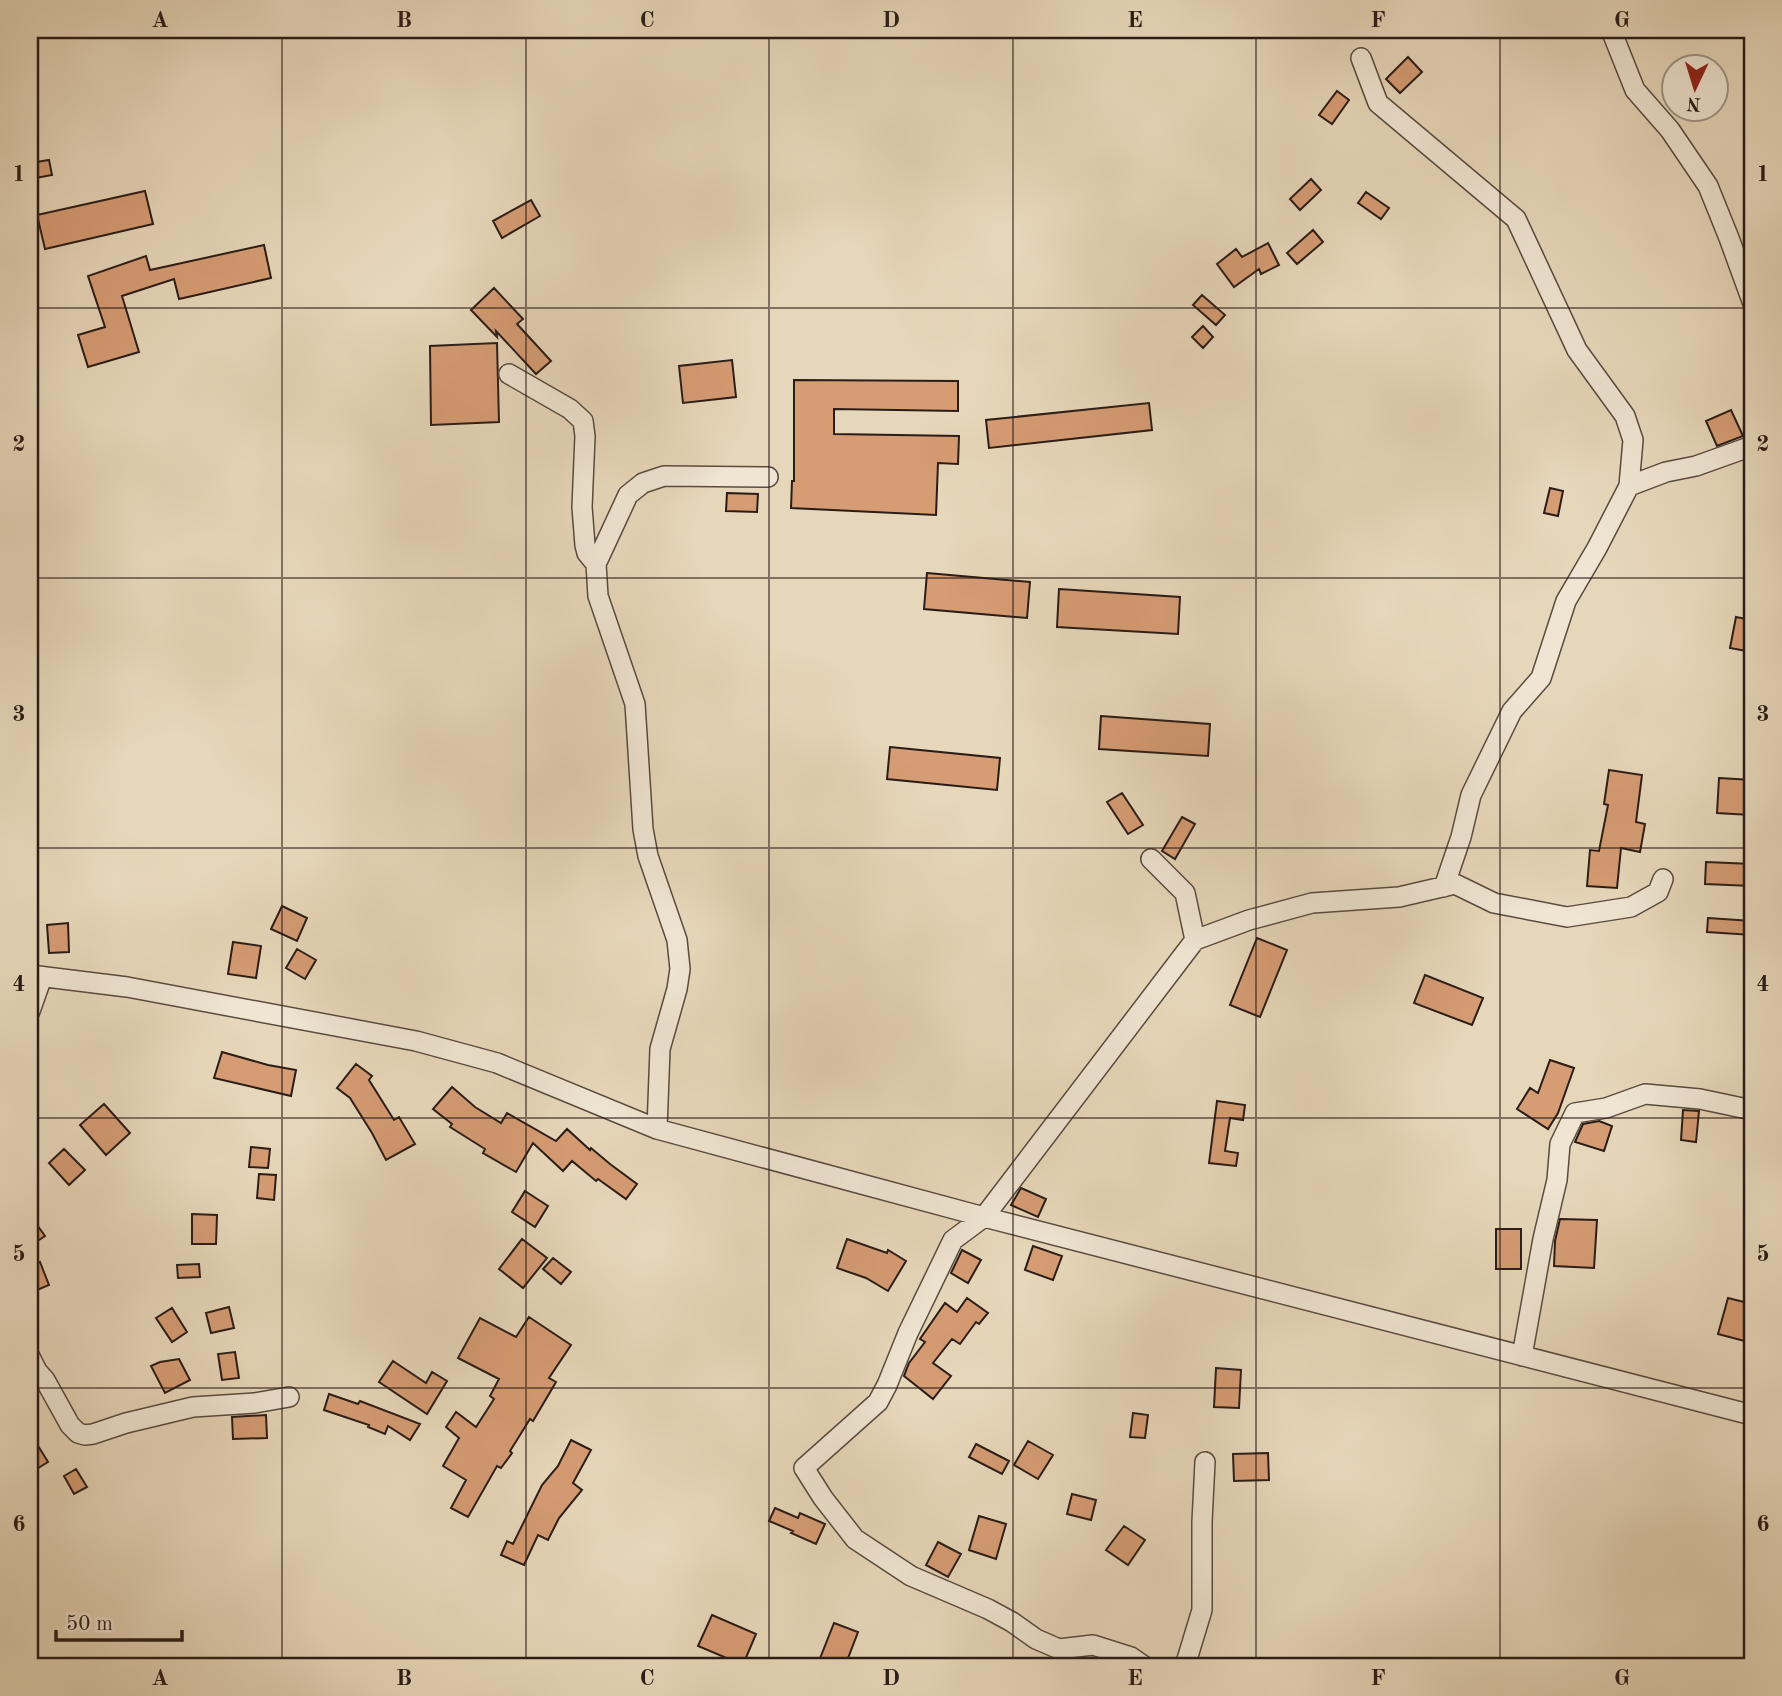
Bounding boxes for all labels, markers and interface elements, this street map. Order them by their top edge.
text: A [151,9,169,32]
text: B [396,9,412,32]
text: C [639,9,655,32]
text: D [882,9,900,32]
text: E [1127,9,1143,32]
text: F [1370,9,1386,32]
text: G [1614,9,1630,32]
north arrow [1660,52,1730,122]
text: N [1686,92,1702,112]
text: 1 [12,163,26,186]
text: 1 [1756,163,1770,186]
text: 2 [12,433,26,456]
text: 2 [1756,433,1770,456]
text: 3 [12,703,26,726]
text: 3 [1756,703,1770,726]
text: 4 [12,973,26,996]
text: 4 [1756,973,1770,996]
text: 5 [12,1243,26,1266]
text: 5 [1756,1243,1770,1266]
text: 6 [12,1513,26,1536]
text: 6 [1756,1513,1770,1536]
scale bar [56,1598,182,1642]
text: 50 m [66,1614,113,1635]
text: A [151,1667,169,1690]
text: B [396,1667,412,1690]
text: C [639,1667,655,1690]
text: D [882,1667,900,1690]
text: E [1127,1667,1143,1690]
text: F [1370,1667,1386,1690]
text: G [1614,1667,1630,1690]

